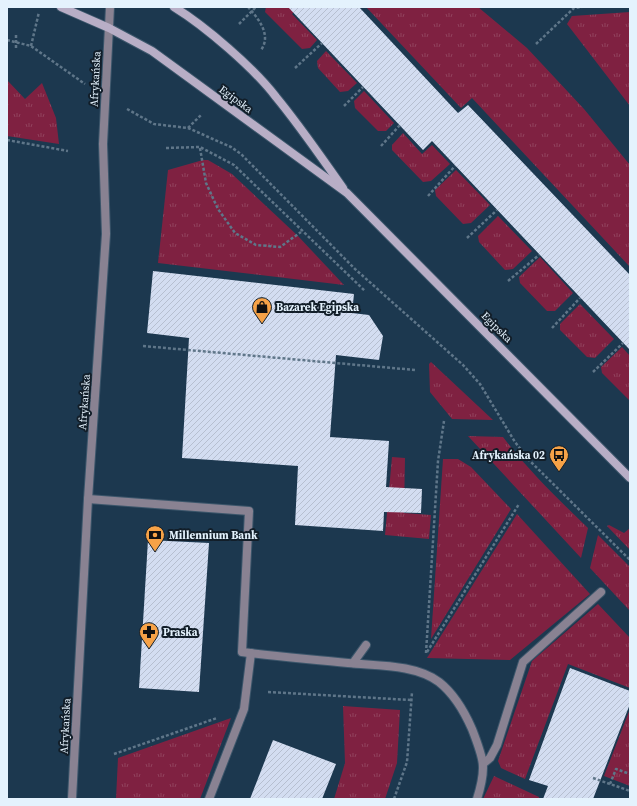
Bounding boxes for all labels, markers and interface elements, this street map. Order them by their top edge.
street label: Afrykańska [87,50,104,107]
street label: Egipska [216,82,256,117]
shop icon: Bazarek Egipska [251,296,273,324]
place label: Bazarek Egipska [276,300,359,315]
street label: Egipska [478,309,516,346]
street label: Afrykańska [75,373,94,430]
bus stop icon: Afrykańska 02 [548,444,570,472]
place label: Afrykańska 02 [472,448,545,463]
bank icon: Millennium Bank [144,524,166,552]
place label: Millennium Bank [169,528,258,543]
pharmacy icon: Praska [138,621,160,649]
place label: Praska [163,625,198,640]
street label: Afrykańska [57,697,74,754]

